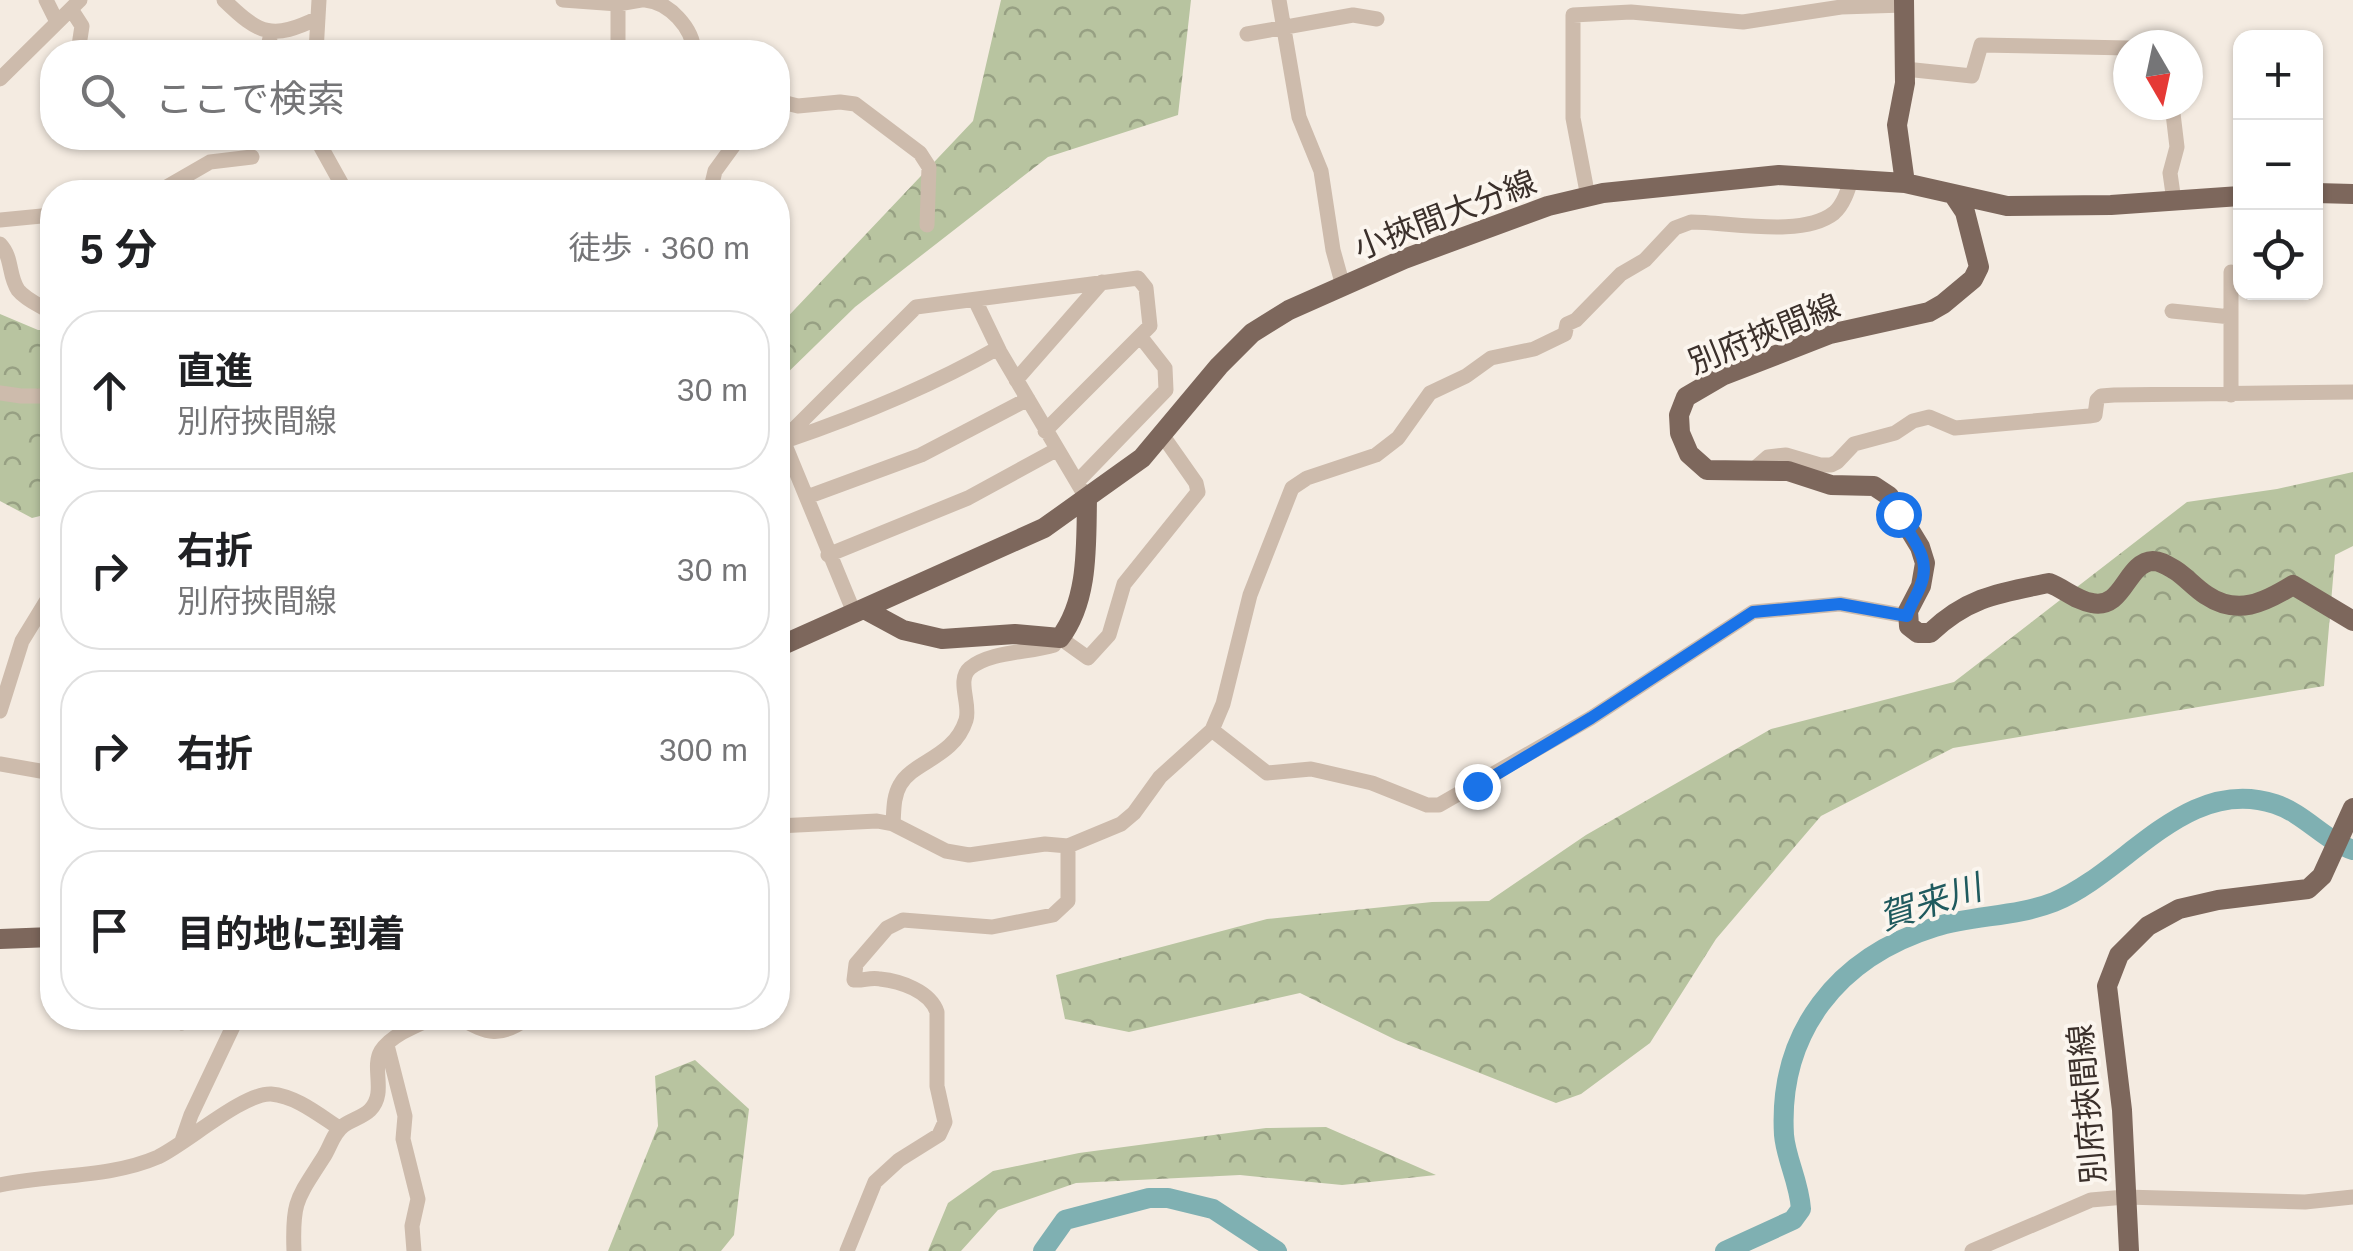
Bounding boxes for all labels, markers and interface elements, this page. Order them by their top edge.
north arrow [2113,30,2203,120]
map controls [2233,30,2323,300]
button: + [2233,30,2323,120]
search box [40,40,790,150]
icon: search [75,68,130,123]
text: ここで検索 [155,78,345,120]
button: − [2233,120,2323,210]
street label: 小挾間大分線 [1349,164,1541,266]
button: locate [2233,210,2323,300]
text: 5 分 [80,226,157,273]
text: 徒歩 · 360 m [569,230,750,266]
street label: 別府挾間線 [1683,287,1845,381]
text: 直進 [177,350,253,392]
icon: ahead [82,363,137,418]
text: 30 m [677,372,748,408]
text: 別府挾間線 [177,403,337,439]
route start [1876,492,1922,538]
text: 右折 [177,530,253,572]
icon: right [82,543,137,598]
text: 30 m [677,552,748,588]
text: 別府挾間線 [177,583,337,619]
icon: right [82,723,137,778]
text: 300 m [659,732,748,768]
text: 右折 [177,733,253,775]
route end [1455,764,1501,810]
water label: 賀来川 [1874,866,1990,937]
icon: arrive [82,903,137,958]
text: 目的地に到着 [177,913,405,955]
street label: 別府挾間線 [2062,1023,2112,1185]

